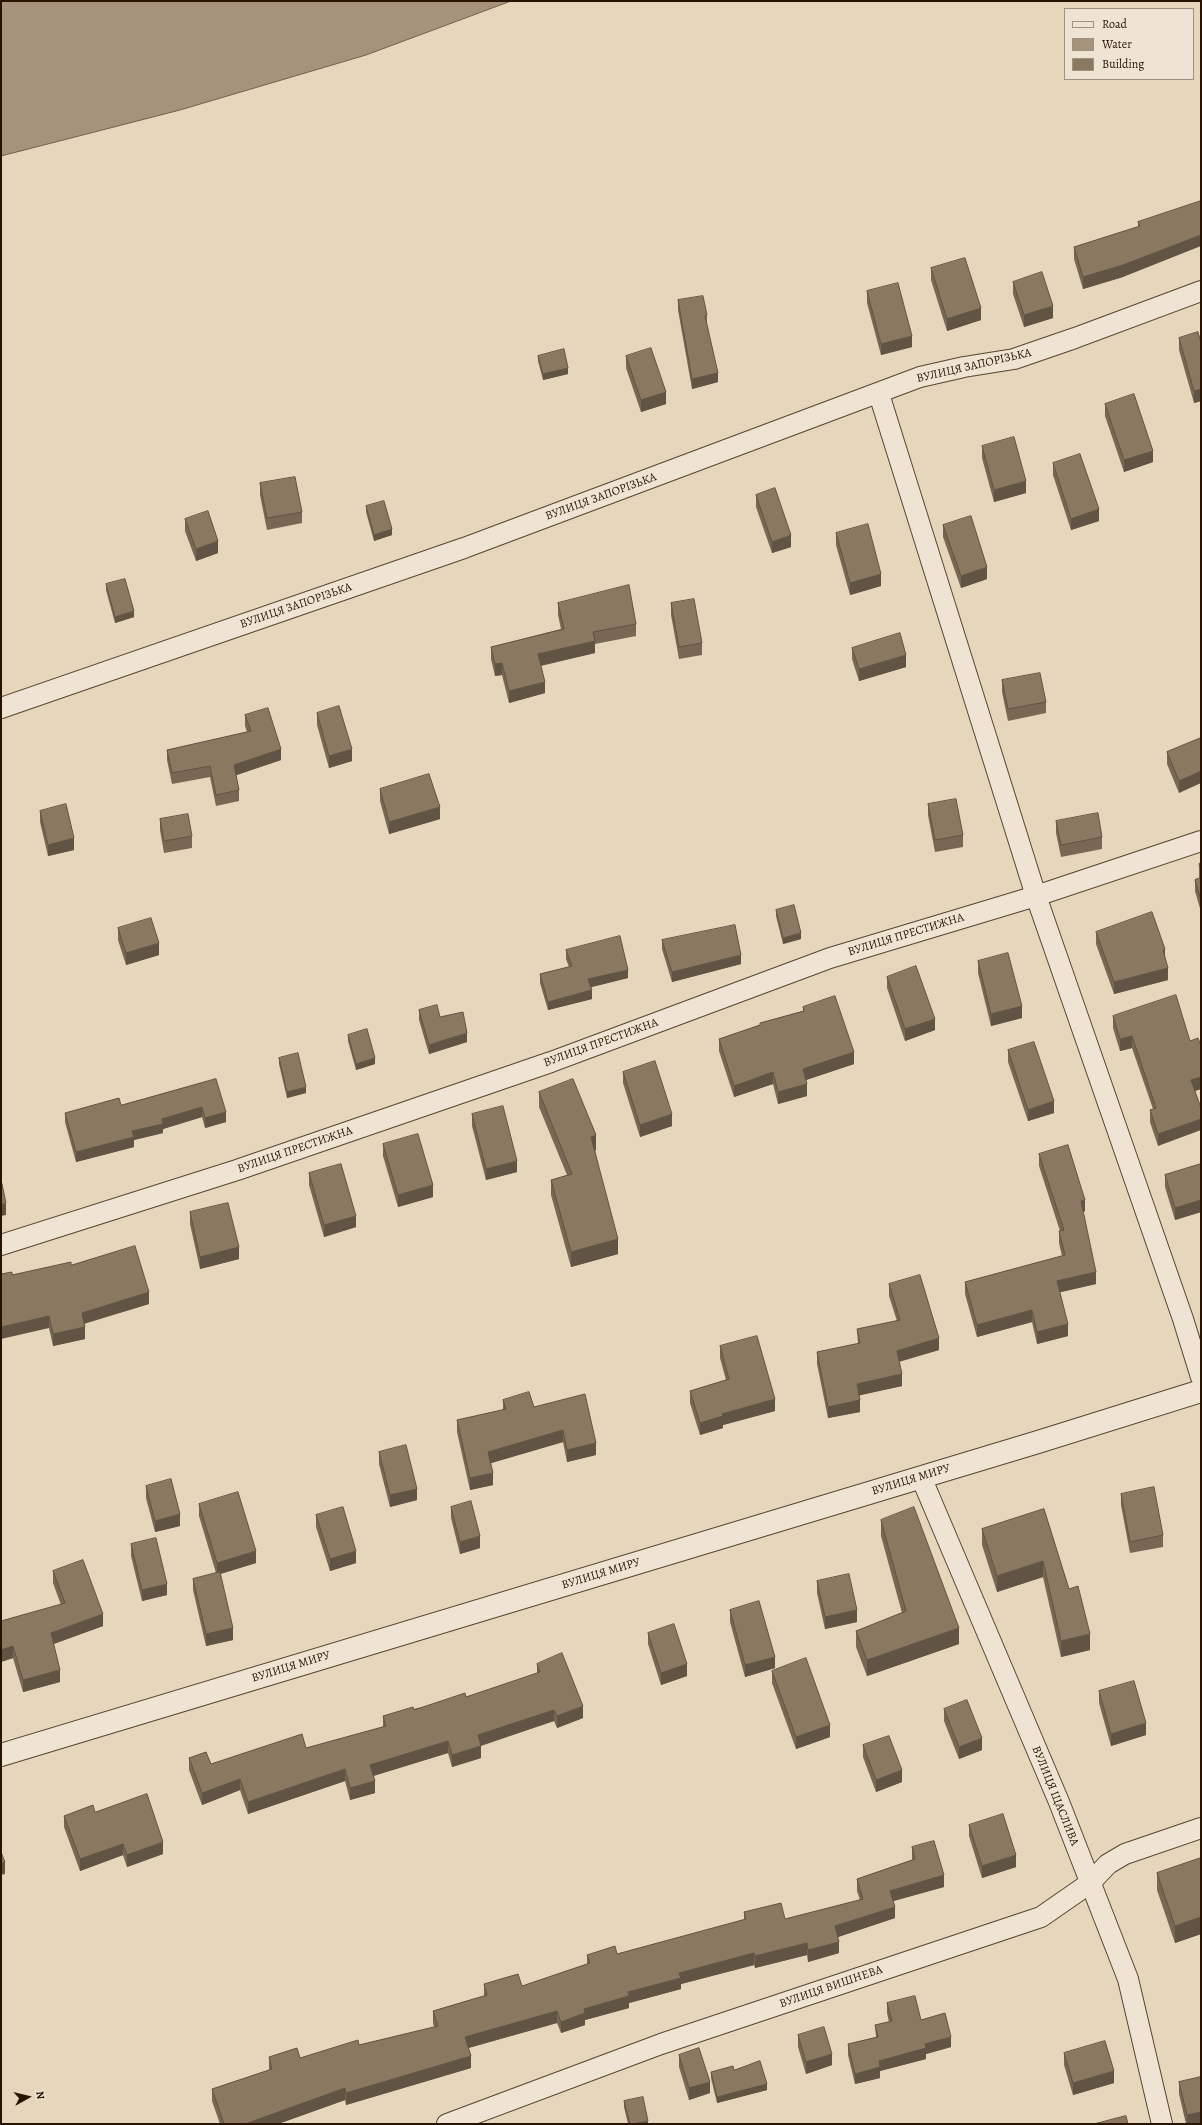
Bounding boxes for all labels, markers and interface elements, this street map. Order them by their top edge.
legend [1064,8,1194,80]
text: Road [1102,16,1127,32]
text: Water [1102,36,1132,52]
text: Building [1102,56,1144,72]
street label: ВУЛИЦЯ ЗАПОРІЗЬКА [915,346,1033,386]
street label: ВУЛИЦЯ ЗАПОРІЗЬКА [543,470,659,524]
street label: ВУЛИЦЯ ЗАПОРІЗЬКА [238,580,354,632]
street label: ВУЛИЦЯ ПРЕСТИЖНА [846,910,966,960]
street label: ВУЛИЦЯ ПРЕСТИЖНА [542,1016,660,1070]
street label: ВУЛИЦЯ ПРЕСТИЖНА [236,1124,354,1176]
street label: ВУЛИЦЯ МИРУ [870,1461,952,1499]
street label: ВУЛИЦЯ МИРУ [560,1555,642,1593]
street label: ВУЛИЦЯ МИРУ [250,1648,332,1686]
street label: ВУЛИЦЯ ЩАСЛИВА [1028,1744,1082,1848]
street label: ВУЛИЦЯ ВИШНЕВА [778,1963,884,2011]
north arrow [8,2077,48,2117]
text: N [32,2090,48,2100]

